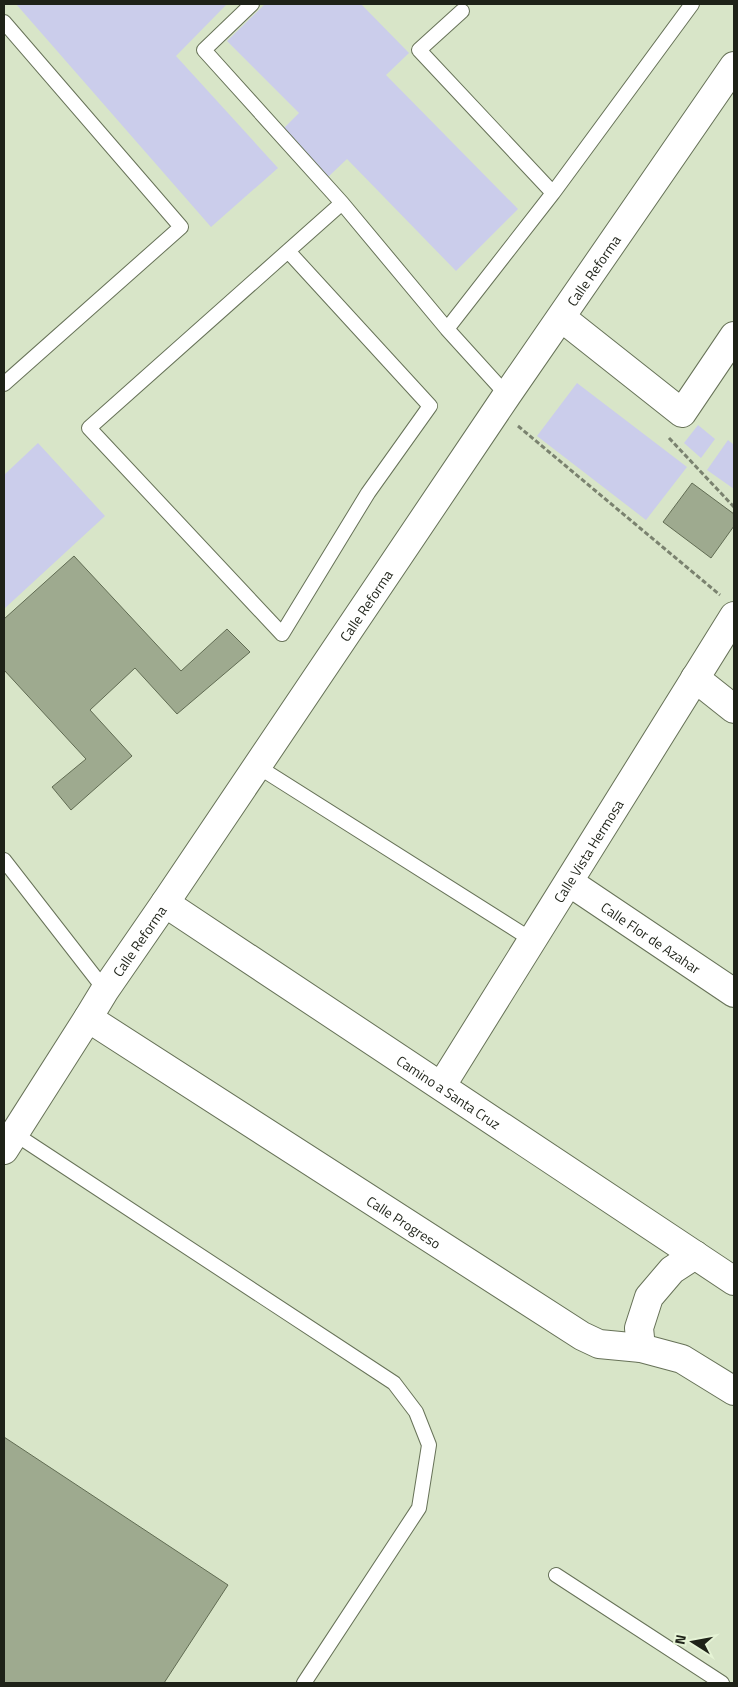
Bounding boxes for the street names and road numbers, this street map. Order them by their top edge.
street label: Calle Reforma [561,230,625,310]
street label: Calle Reforma [334,565,397,645]
street label: Calle Vista Hermosa [548,795,628,906]
street label: Calle Flor de Azahar [597,896,705,978]
street label: Calle Reforma [107,901,171,981]
street label: Camino a Santa Cruz [393,1049,505,1134]
street label: Calle Progreso [363,1190,445,1253]

